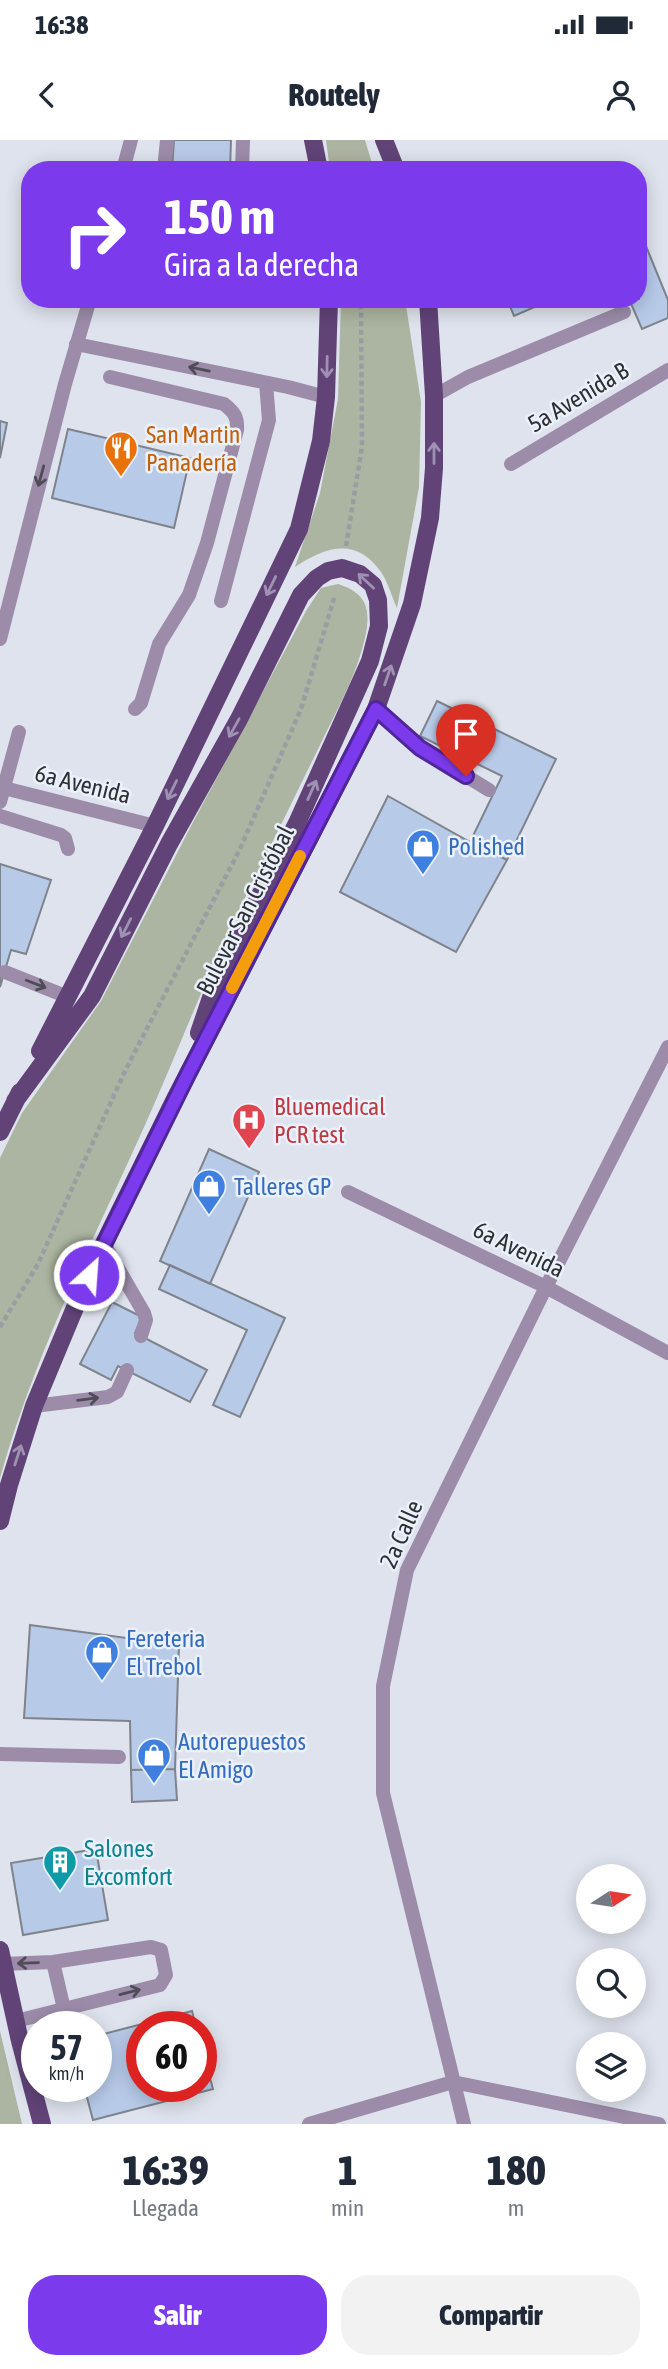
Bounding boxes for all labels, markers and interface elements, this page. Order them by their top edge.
text: 16:38 [35,10,89,40]
icon: back [28,76,66,114]
text: Routely [288,76,380,113]
icon: person [602,76,640,114]
text: 150 m [164,188,275,244]
icon: right [49,189,140,280]
text: Gira a la derecha [164,246,359,283]
one-way arrow [320,356,334,379]
street label: 5a Avenida B [523,356,634,438]
one-way arrow [188,362,211,376]
place label: San Martin Panadería [146,421,240,476]
restaurant icon: San Martin Panadería [102,429,140,478]
one-way arrow [427,442,441,465]
one-way arrow [34,464,47,487]
one-way arrow [357,573,375,590]
one-way arrow [264,575,277,596]
one-way arrow [383,664,395,686]
pin [436,704,496,776]
icon: arrive [447,715,485,753]
one-way arrow [227,717,240,738]
street label: 6a Avenida [32,759,134,809]
one-way arrow [165,780,178,801]
one-way arrow [305,780,319,801]
street label: Bulevar San Cristóbal [191,821,299,999]
shop icon: Polished [404,827,442,876]
place label: Polished [448,833,525,860]
one-way arrow [119,917,133,938]
one-way arrow [25,979,47,992]
place label: Bluemedical PCR test [274,1093,386,1148]
hospital icon: Bluemedical PCR test [230,1101,268,1150]
shop icon: Talleres GP [190,1167,228,1216]
place label: Talleres GP [234,1173,332,1200]
street label: 6a Avenida [469,1215,569,1283]
position arrow [52,1238,126,1312]
one-way arrow [76,1393,99,1406]
one-way arrow [13,1444,26,1466]
street label: 2a Calle [374,1496,428,1572]
place label: Fereteria El Trebol [126,1625,205,1680]
shop icon: Fereteria El Trebol [83,1633,121,1682]
place label: Autorepuestos El Amigo [178,1728,306,1783]
shop icon: Autorepuestos El Amigo [135,1736,173,1785]
place label: Salones Excomfort [84,1835,173,1890]
building icon: Salones Excomfort [41,1843,79,1892]
north arrow [576,1864,646,1934]
map controls [576,1864,646,2102]
button: search [576,1948,646,2018]
one-way arrow [17,1956,40,1969]
one-way arrow [118,1985,141,1999]
speed limit sign: 60 [126,2011,217,2102]
text: 57 [50,2027,83,2067]
button: layers [576,2032,646,2102]
text: km/h [49,2063,84,2084]
text: 16:39 [122,2146,209,2194]
text: 1 [338,2146,357,2194]
text: 180 [486,2146,546,2194]
text: Llegada [132,2195,199,2221]
text: min [331,2195,364,2221]
text: m [508,2195,524,2221]
button: Salir [28,2275,327,2355]
button: Compartir [341,2275,640,2355]

